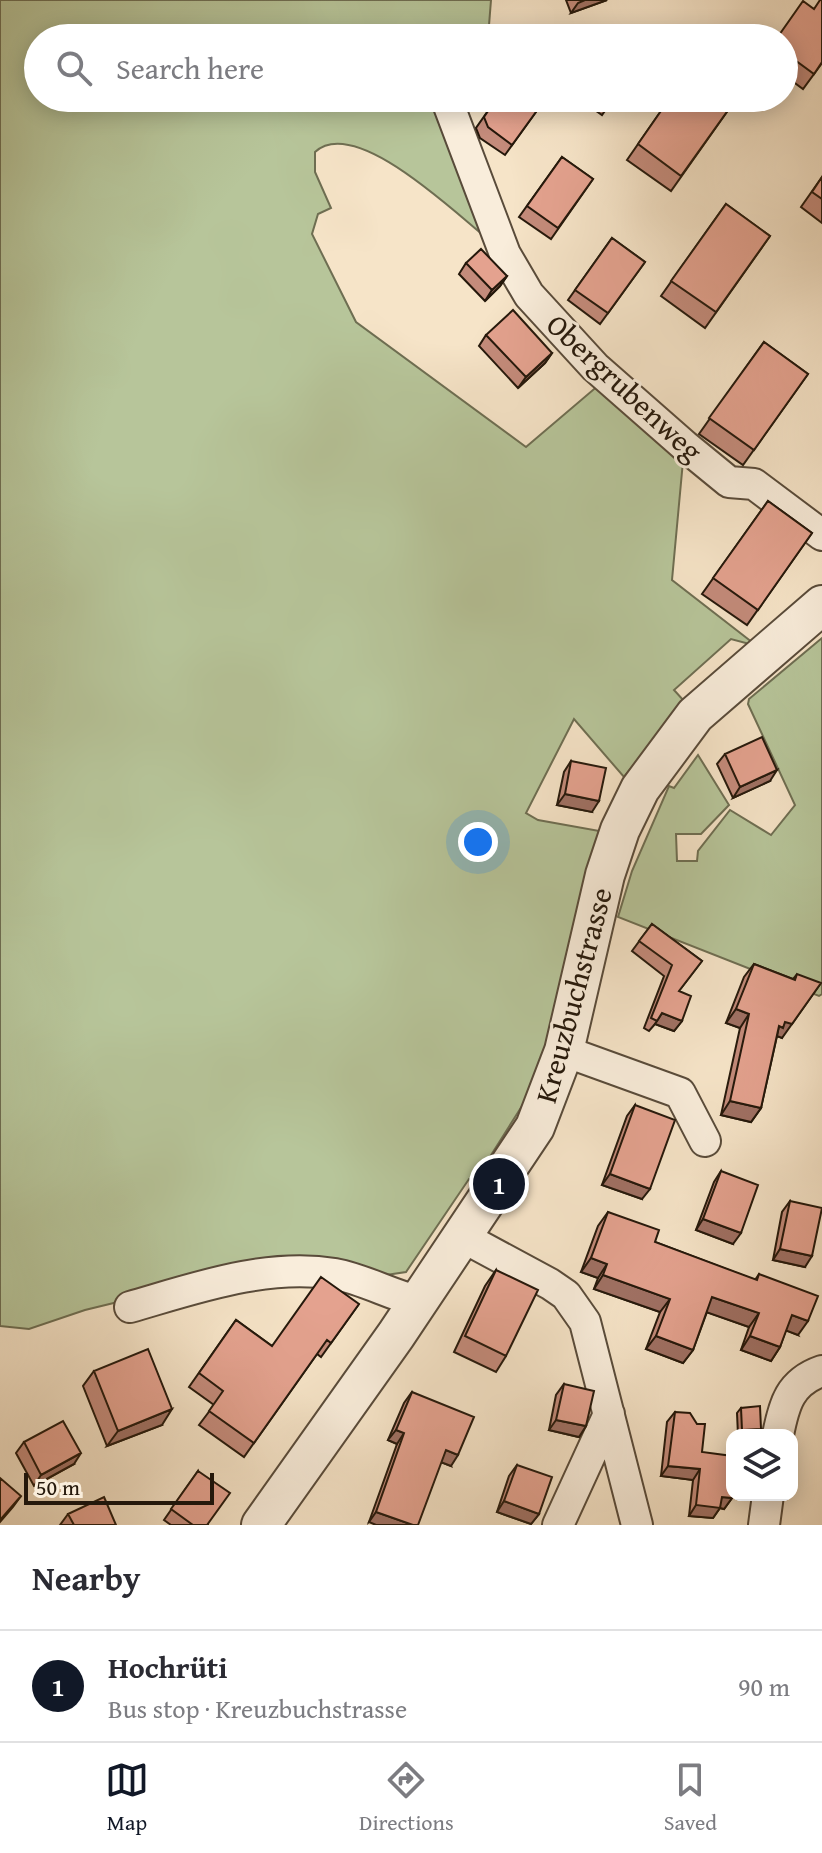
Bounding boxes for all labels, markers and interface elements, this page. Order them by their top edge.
search box [24,24,798,112]
icon: search [52,46,96,90]
text: Search here [116,46,264,90]
street label: Obergrubenweg [537,303,713,471]
your location [458,822,498,862]
street label: Kreuzbuchstrasse [523,882,623,1108]
pin: 1 [473,1154,525,1214]
map controls [726,1429,798,1501]
button: layers [726,1429,798,1501]
scale bar [24,1469,214,1505]
text: 50 m [36,1471,80,1503]
text: Nearby [32,1553,141,1602]
text: Hochrüti [108,1645,228,1689]
text: 1 [51,1667,65,1706]
text: 90 m [738,1667,790,1706]
text: Bus stop · Kreuzbuchstrasse [108,1689,407,1728]
tab: Map [105,1758,149,1838]
tab: Directions [359,1758,454,1838]
tab: Saved [664,1758,717,1838]

